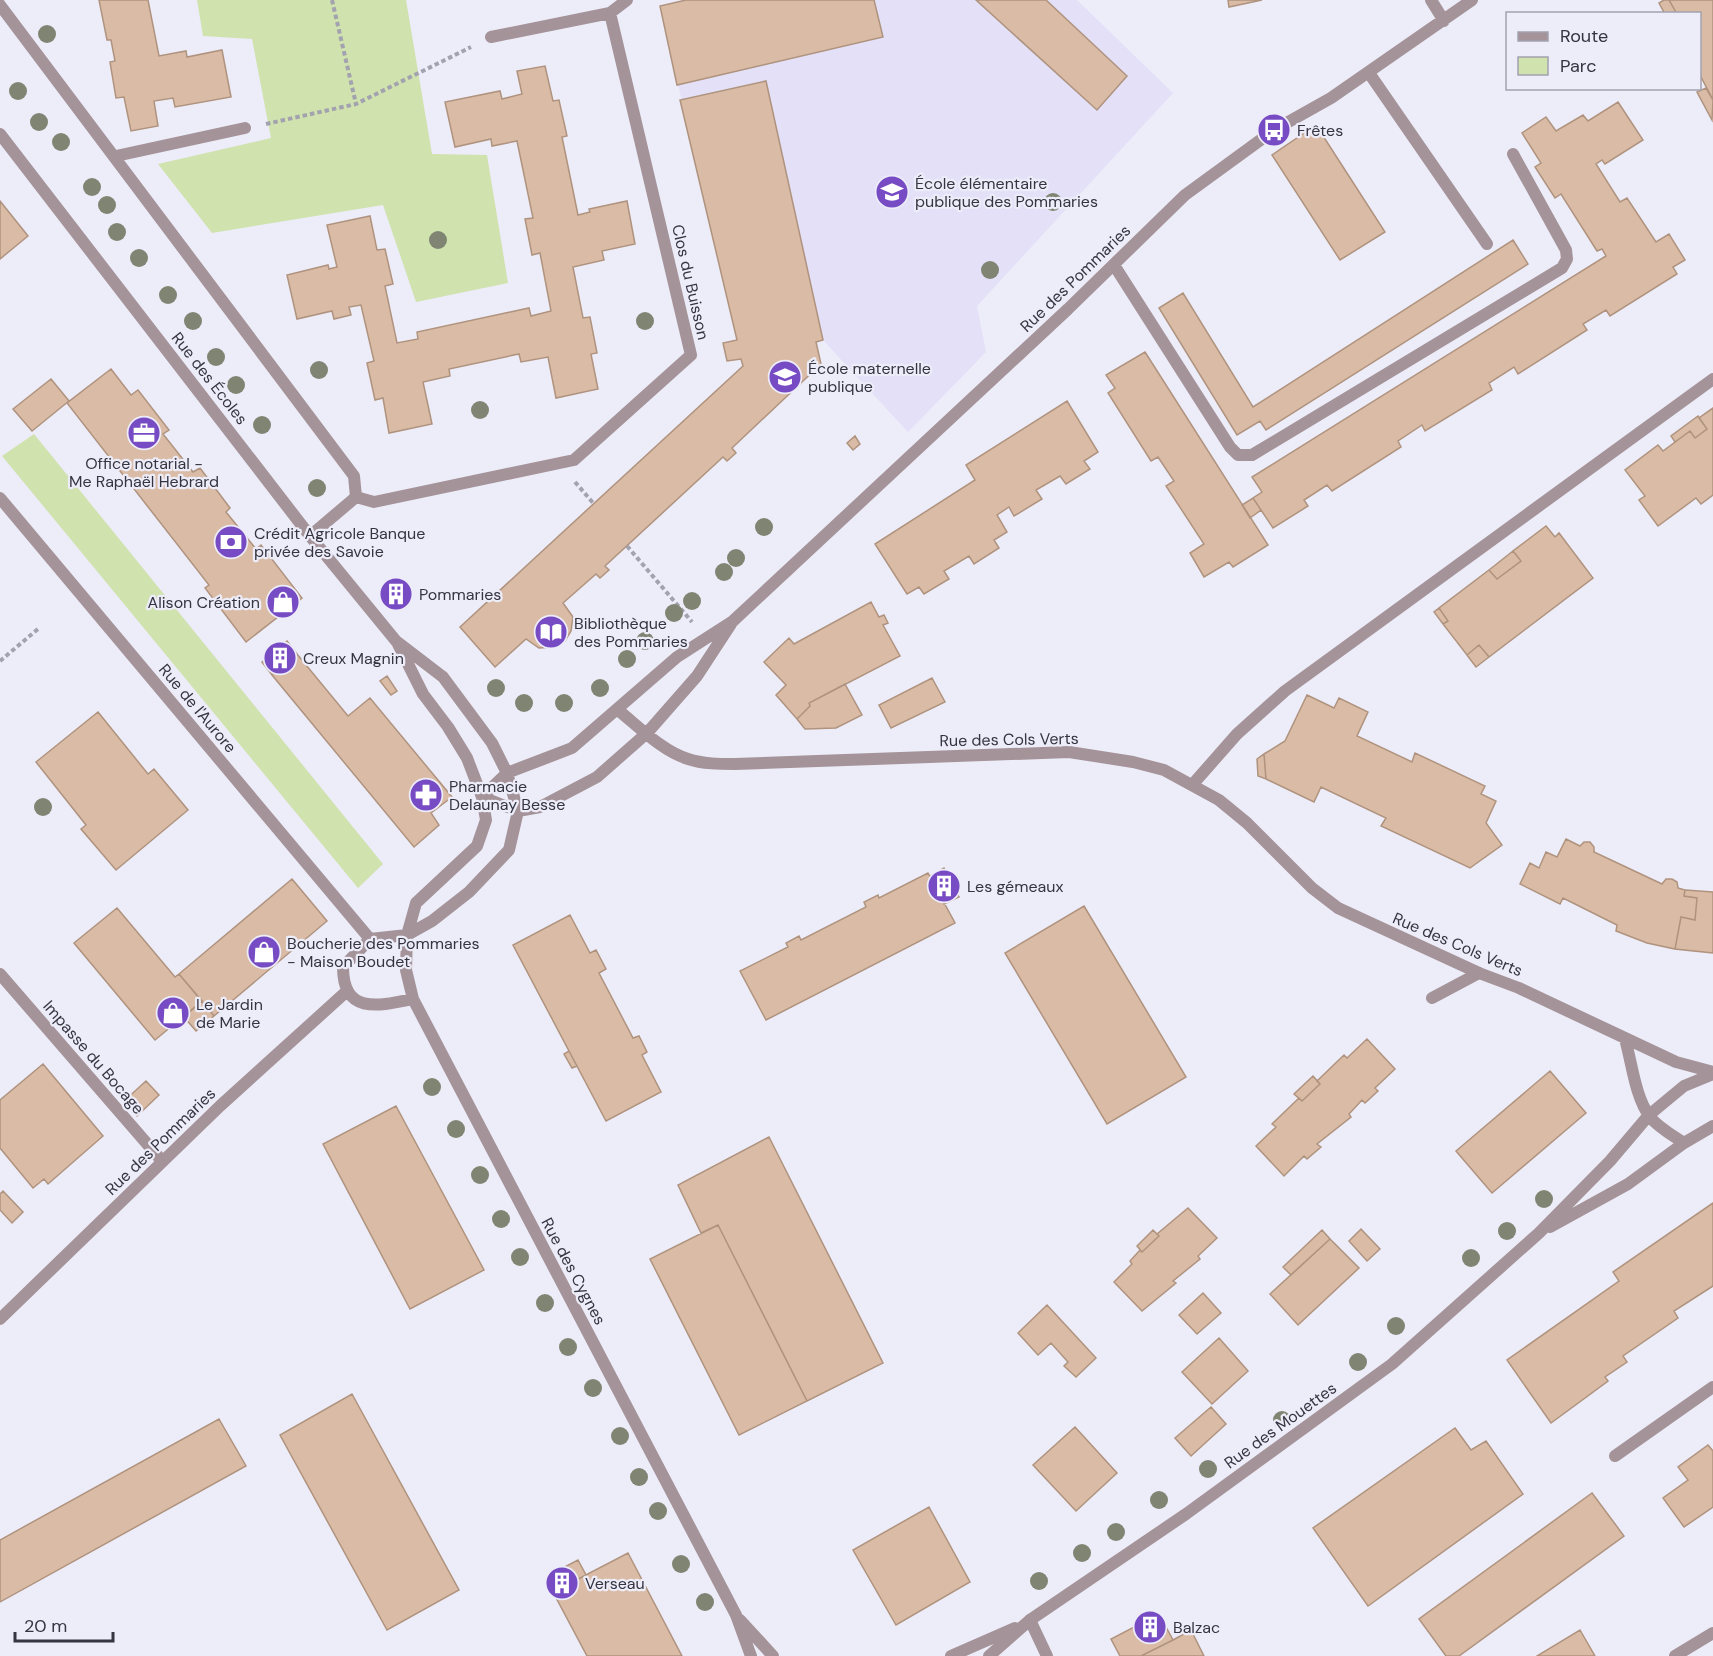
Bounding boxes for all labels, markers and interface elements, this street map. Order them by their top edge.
legend [1506,12,1701,90]
text: Route [1560,24,1608,48]
text: Parc [1560,54,1596,78]
bus stop icon: Frêtes [1256,112,1292,148]
place label: Frêtes [1297,120,1343,141]
place label: École élémentaire publique des Pommaries [915,173,1098,212]
school or university icon: École élémentaire publique des Pommaries [874,174,910,210]
street label: Rue des Pommaries [1016,220,1135,337]
street label: Clos du Buisson [667,222,714,342]
street label: Rue des Écoles [167,328,252,429]
place label: École maternelle publique [808,358,931,397]
school or university icon: École maternelle publique [767,359,803,395]
office icon: Office notarial - Me Raphaël Hebrard [126,415,162,451]
place label: Office notarial - Me Raphaël Hebrard [69,453,219,492]
place label: Crédit Agricole Banque privée des Savoie [254,523,425,562]
bank icon: Crédit Agricole Banque privée des Savoie [213,524,249,560]
building icon: Pommaries [378,576,414,612]
shop icon: Alison Création [265,584,301,620]
place label: Pommaries [419,584,501,605]
place label: Alison Création [148,592,260,613]
place label: Bibliothèque des Pommaries [574,613,688,652]
library icon: Bibliothèque des Pommaries [533,614,569,650]
building icon: Creux Magnin [262,640,298,676]
place label: Creux Magnin [303,648,404,669]
street label: Rue de l'Aurore [154,659,241,757]
street label: Rue des Cols Verts [939,728,1079,751]
place label: Pharmacie Delaunay Besse [449,776,565,815]
pharmacy icon: Pharmacie Delaunay Besse [408,777,444,813]
building icon: Les gémeaux [926,868,962,904]
place label: Les gémeaux [967,876,1063,897]
street label: Rue des Cols Verts [1390,908,1526,981]
place label: Boucherie des Pommaries - Maison Boudet [287,933,480,972]
shop icon: Boucherie des Pommaries - Maison Boudet [246,934,282,970]
place label: Le Jardin de Marie [196,994,263,1033]
shop icon: Le Jardin de Marie [155,995,191,1031]
street label: Impasse du Bocage [38,996,149,1119]
street label: Rue des Pommaries [101,1083,220,1200]
street label: Rue des Cygnes [536,1214,611,1328]
street label: Rue des Mouettes [1220,1378,1341,1473]
building icon: Verseau [544,1565,580,1601]
place label: Verseau [585,1573,645,1594]
scale bar [15,1605,112,1643]
building icon: Balzac [1132,1609,1168,1645]
text: 20 m [24,1614,67,1638]
place label: Balzac [1173,1617,1220,1638]

